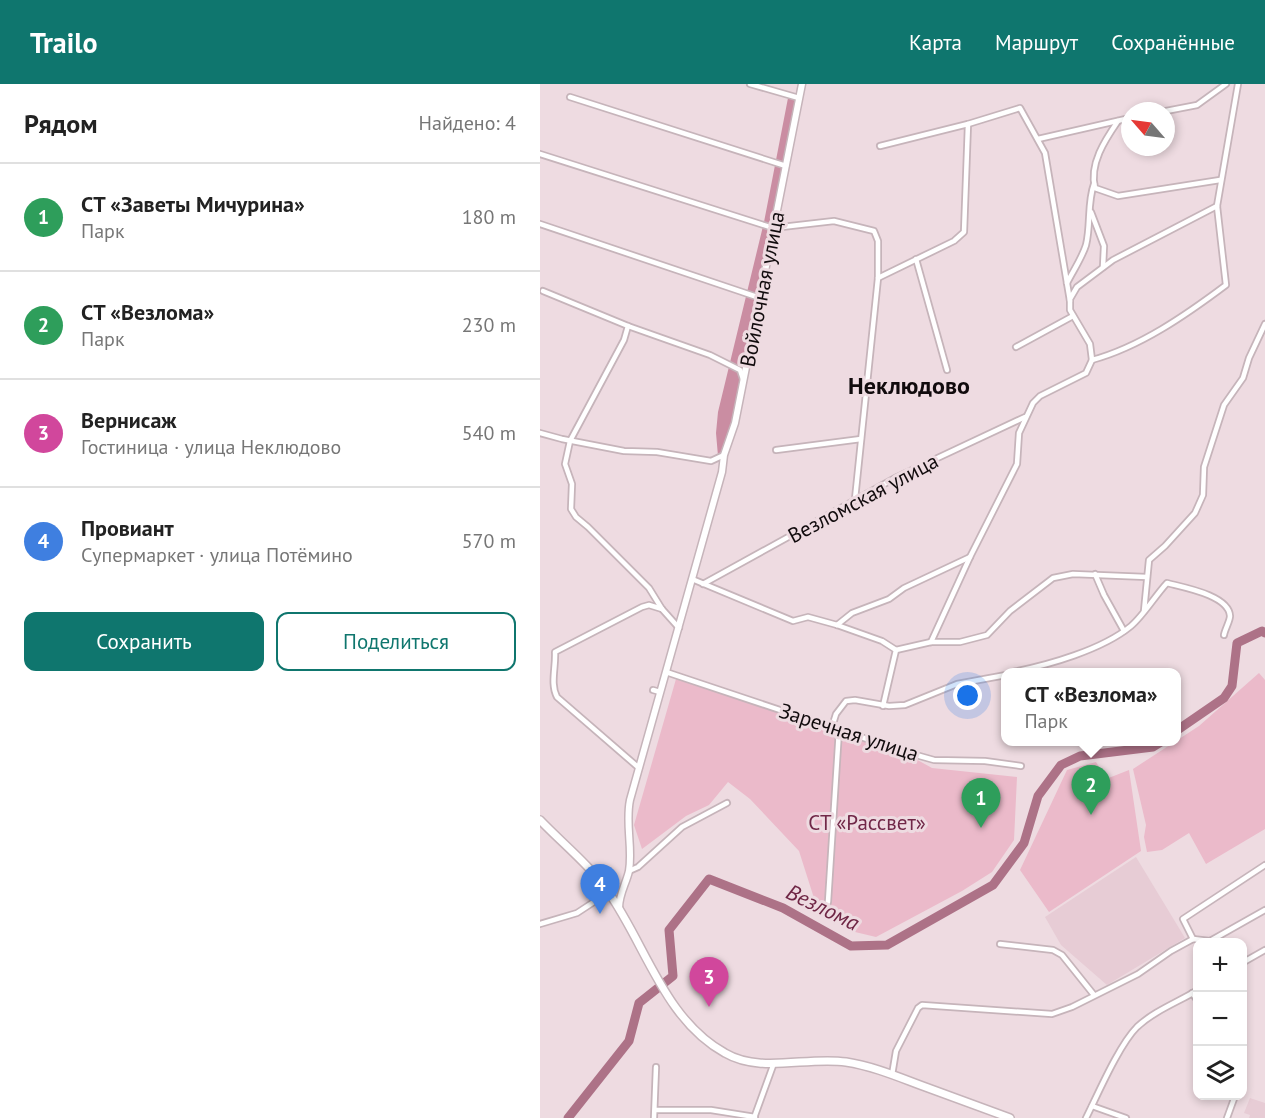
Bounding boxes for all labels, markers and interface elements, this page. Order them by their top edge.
text: Trailo [30,24,97,61]
text: Карта [909,29,962,56]
text: Маршрут [995,29,1078,56]
text: Сохранённые [1111,29,1235,56]
north arrow [1121,102,1175,156]
text: Рядом [24,107,98,140]
text: Найдено: 4 [419,110,516,136]
text: СТ «Заветы Мичурина» [81,190,305,218]
text: 1 [38,204,49,230]
text: 180 m [462,204,516,230]
street label: Войлочная улица [734,209,790,369]
text: Парк [81,218,124,244]
text: СТ «Везлома» [81,298,214,326]
text: 2 [38,312,49,338]
text: 230 m [462,312,516,338]
text: Парк [81,326,124,352]
district label: Неклюдово [848,370,970,401]
text: Вернисаж [81,406,177,434]
text: 3 [38,420,49,446]
text: 540 m [462,420,516,446]
text: Гостиница · улица Неклюдово [81,434,341,460]
street label: Везломская улица [783,447,943,549]
text: Провиант [81,514,174,542]
text: 4 [38,528,49,554]
text: 570 m [462,528,516,554]
text: Супермаркет · улица Потёмино [81,542,353,568]
button: Сохранить [24,612,264,671]
button: Поделиться [276,612,516,671]
popup [1001,668,1181,746]
text: СТ «Везлома» [1024,680,1158,708]
your location [953,681,982,710]
street label: Заречная улица [776,697,922,767]
text: Парк [1024,708,1068,734]
pin: 2 [1072,766,1110,815]
pin: 1 [962,778,1000,828]
park label: СТ «Рассвет» [808,809,926,836]
pin: 4 [580,864,620,914]
water label: Везлома [782,877,864,937]
map controls [1193,938,1247,1100]
button: + [1193,938,1247,992]
pin: 3 [690,958,728,1007]
button: − [1193,992,1247,1046]
button: layers [1193,1046,1247,1100]

